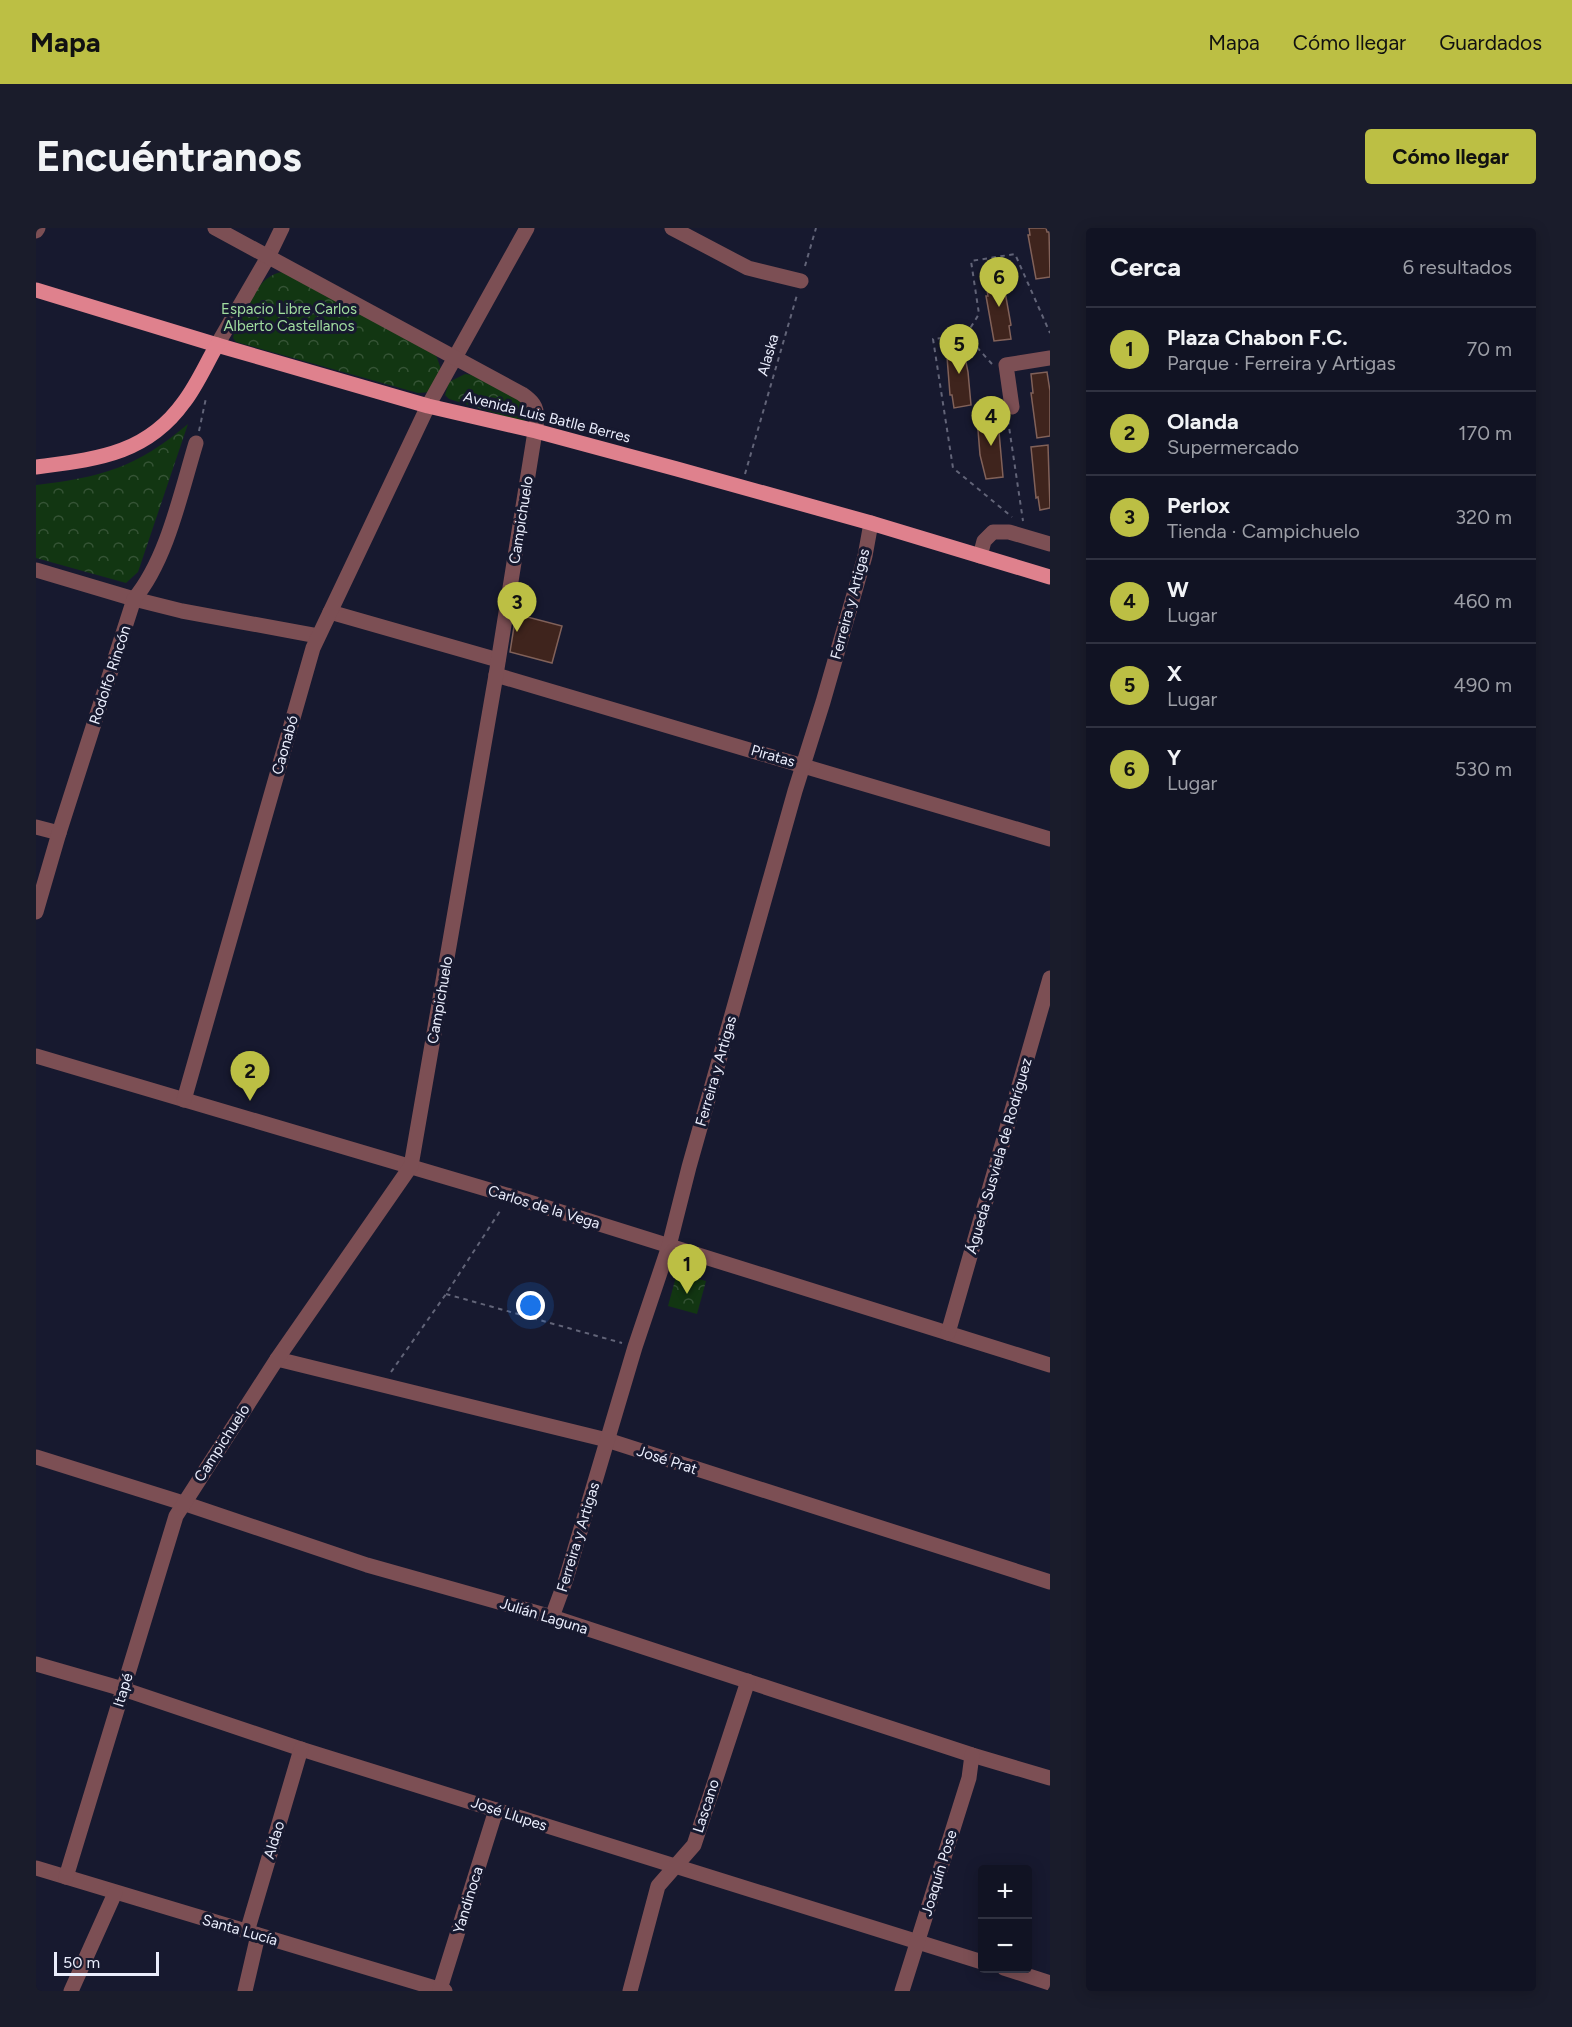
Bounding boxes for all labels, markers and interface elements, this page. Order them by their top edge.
text: Mapa [30,25,101,59]
text: Mapa [1208,30,1260,55]
text: Cómo llegar [1293,30,1406,55]
text: Guardados [1439,30,1542,55]
button: Cómo llegar [1365,129,1536,184]
text: Encuéntranos [36,131,302,182]
text: Cerca [1110,251,1181,283]
text: 6 resultados [1403,255,1512,279]
pin: 6 [980,257,1018,307]
park label: Espacio Libre Carlos Alberto Castellanos [221,300,357,335]
pin: 5 [940,324,978,374]
text: Plaza Chabon F.C. [1167,324,1348,351]
street label: Alaska [753,332,783,378]
text: 1 [1125,337,1134,361]
text: 70 m [1466,337,1512,361]
text: Parque · Ferreira y Artigas [1167,351,1396,375]
street label: Avenida Luis Batlle Berres [461,387,633,447]
pin: 4 [972,396,1010,446]
text: Olanda [1167,408,1239,435]
text: 2 [1124,421,1135,445]
text: 170 m [1458,421,1512,445]
text: Supermercado [1167,435,1299,459]
street label: Campichuelo [505,475,537,565]
text: Perlox [1167,492,1230,519]
text: 3 [1124,505,1135,529]
text: 320 m [1455,505,1512,529]
text: Tienda · Campichuelo [1167,519,1360,543]
street label: Ferreira y Artigas [827,547,873,661]
text: W [1167,576,1189,603]
pin: 3 [498,582,536,632]
text: 4 [1123,589,1136,613]
text: 460 m [1453,589,1512,613]
text: Lugar [1167,603,1217,627]
street label: Rodolfo Rincón [85,623,135,727]
text: X [1167,660,1182,687]
text: 5 [1124,673,1135,697]
text: 490 m [1453,673,1512,697]
text: Lugar [1167,687,1217,711]
street label: Caonabó [268,713,302,777]
street label: Piratas [749,741,797,771]
text: Y [1167,744,1181,771]
text: 6 [1124,757,1135,781]
text: 530 m [1455,757,1512,781]
text: Lugar [1167,771,1217,795]
street label: Campichuelo [423,955,457,1045]
street label: Ferreira y Artigas [692,1014,740,1128]
pin: 2 [230,1052,270,1101]
street label: Águeda Susviela de Rodríguez [962,1056,1036,1256]
street label: Carlos de la Vega [486,1181,602,1233]
pin: 1 [668,1244,706,1294]
your location [516,1291,545,1320]
street label: Campichuelo [190,1401,254,1485]
street label: José Prat [635,1442,700,1478]
street label: Ferreira y Artigas [553,1480,603,1594]
street label: Julián Laguna [498,1594,590,1638]
street label: Itapé [109,1671,137,1709]
street label: Lascano [689,1777,723,1835]
street label: José Llupes [469,1793,549,1835]
street label: Aldao [260,1819,288,1861]
street label: Joaquín Pose [917,1828,961,1918]
street label: Yandinoca [449,1864,487,1936]
map controls [978,1865,1032,1973]
button: + [978,1865,1032,1919]
street label: Santa Lucía [200,1911,280,1949]
button: − [978,1919,1032,1973]
scale bar [54,1949,159,1976]
text: 50 m [63,1953,100,1972]

